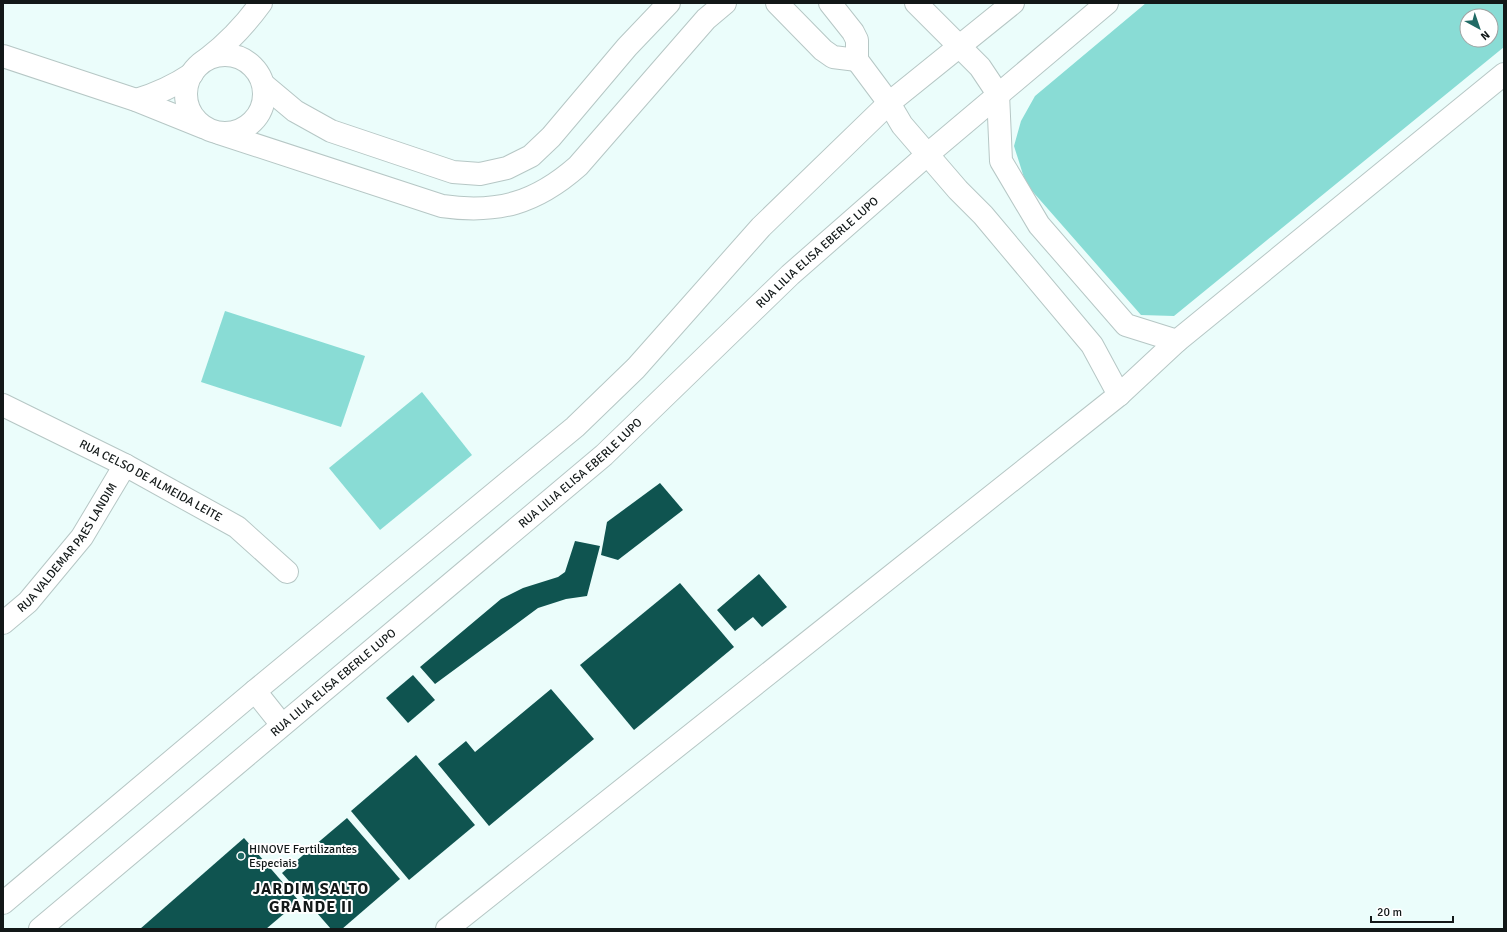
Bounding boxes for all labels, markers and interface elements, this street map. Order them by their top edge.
north arrow [1459,8,1499,48]
text: N [1478,28,1492,43]
street label: RUA LILIA ELISA EBERLE LUPO [753,194,882,312]
street label: RUA LILIA ELISA EBERLE LUPO [516,415,646,532]
street label: RUA CELSO DE ALMEIDA LEITE [77,437,225,525]
street label: RUA VALDEMAR PAES LANDIM [14,480,121,616]
street label: RUA LILIA ELISA EBERLE LUPO [268,626,400,740]
place label: HINOVE Fertilizantes Especiais [249,842,357,871]
marker: HINOVE Fertilizantes Especiais [236,851,246,861]
district label: JARDIM SALTO GRANDE II [253,879,369,917]
scale bar [1371,898,1453,924]
text: 20 m [1377,905,1402,920]

